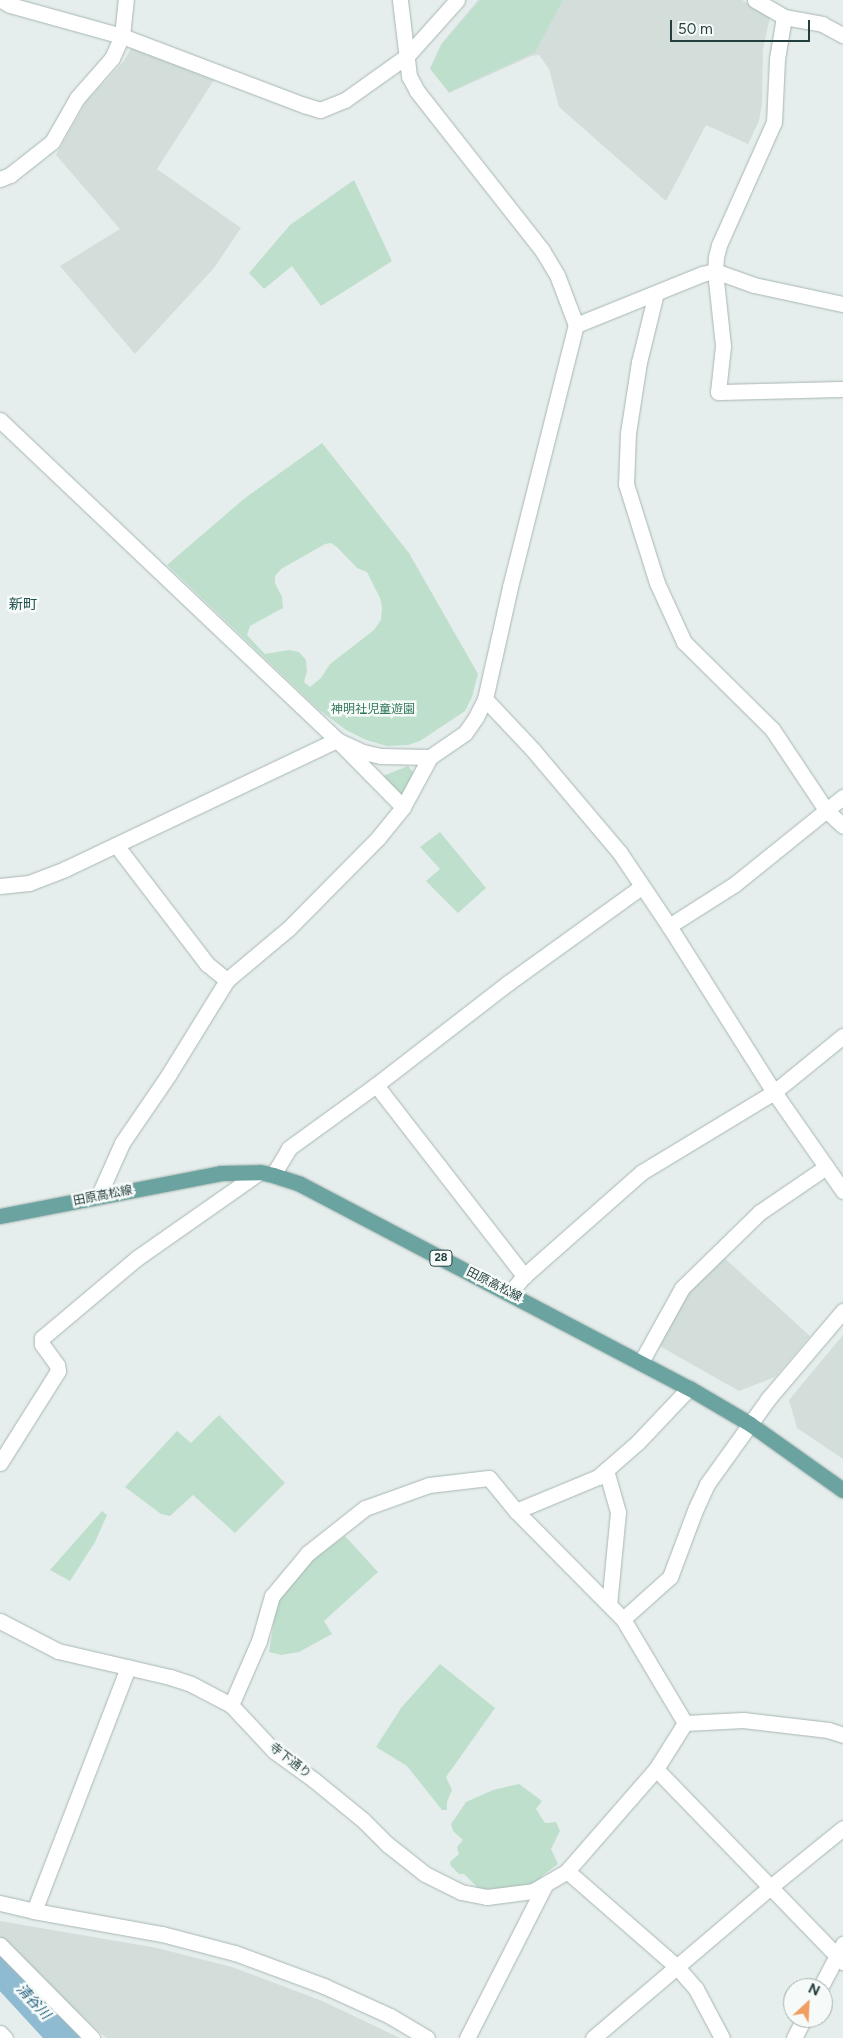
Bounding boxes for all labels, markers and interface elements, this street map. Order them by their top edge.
scale bar [673,10,813,42]
text: 50 m [678,20,713,38]
district label: 新町 [9,597,37,613]
park label: 神明社児童遊園 [331,703,415,717]
street label: 田原高松線 [72,1183,134,1209]
road number: 28 [428,1250,454,1266]
street label: 田原高松線 [464,1265,524,1305]
street label: 寺下通り [267,1741,313,1781]
north arrow [783,1978,833,2028]
text: N [806,1980,823,2000]
water label: 清谷川 [13,1981,53,2023]

